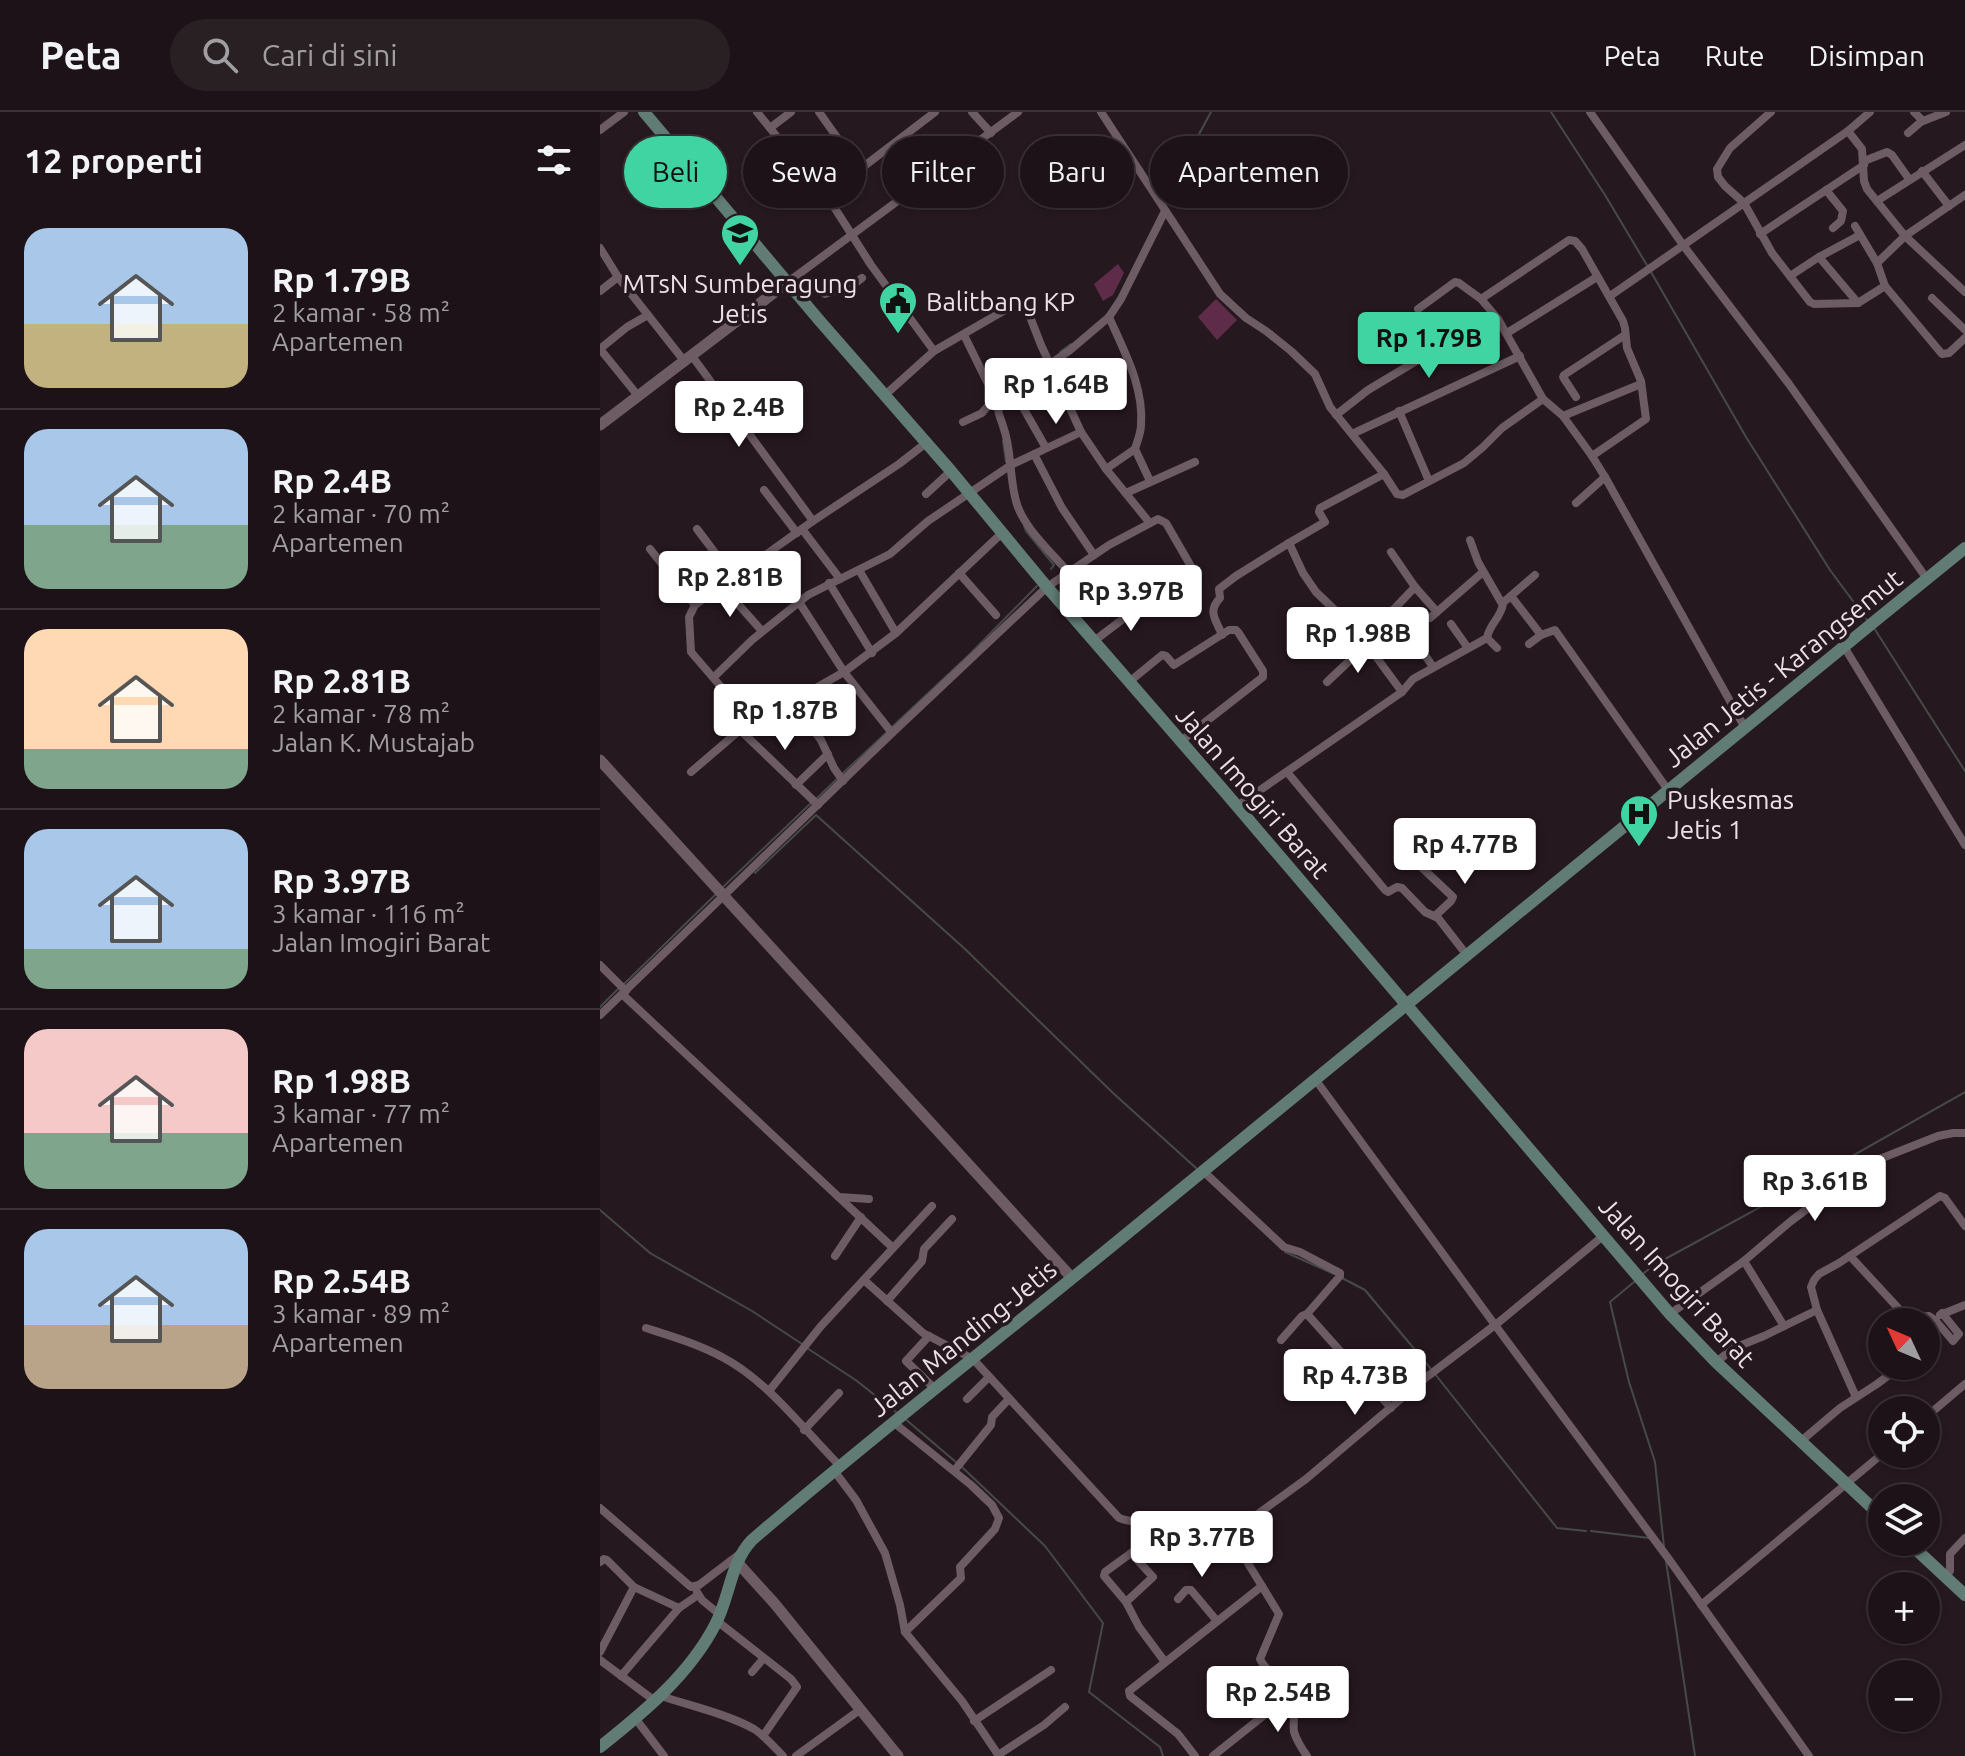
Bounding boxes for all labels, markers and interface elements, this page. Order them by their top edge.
search box [170,19,730,91]
icon: search [198,33,242,77]
text: Peta [40,34,122,76]
text: Cari di sini [262,38,398,72]
text: Peta [1604,40,1661,71]
text: Rute [1705,40,1765,71]
text: Disimpan [1809,40,1925,71]
chip: Beli [624,136,727,208]
chip: Sewa [743,136,866,208]
chip: Filter [882,136,1004,208]
chip: Baru [1020,136,1134,208]
chip: Apartemen [1150,136,1348,208]
icon: filters [532,138,576,182]
text: 12 properti [24,141,203,179]
school or university icon: MTsN Sumberagung Jetis [719,212,761,267]
icon: home [88,260,184,356]
text: Rp 1.79B [272,260,411,298]
place label: MTsN Sumberagung Jetis [622,269,858,328]
public building icon: Balitbang KP [877,280,919,335]
place label: Balitbang KP [926,287,1075,316]
text: 2 kamar · 58 m² [272,298,450,327]
pin: Rp 1.79B [1346,312,1512,380]
text: Rp 1.79B [1376,323,1482,352]
text: Apartemen [272,327,403,356]
pin: Rp 1.64B [973,358,1139,426]
text: Rp 1.64B [1003,369,1109,398]
pin: Rp 2.4B [665,381,813,449]
text: Rp 2.4B [693,392,785,421]
icon: home [88,461,184,557]
text: Rp 2.4B [272,461,392,499]
text: 2 kamar · 70 m² [272,499,450,528]
text: Apartemen [272,528,403,557]
pin: Rp 2.81B [647,551,813,619]
text: Rp 2.81B [677,562,783,591]
street label: Jalan Jetis - Karangsemut [1659,563,1907,773]
pin: Rp 3.97B [1048,565,1214,633]
text: Rp 3.97B [1078,576,1184,605]
pin: Rp 1.98B [1275,607,1441,675]
text: Rp 1.98B [1305,618,1411,647]
icon: home [88,661,184,757]
text: Rp 2.81B [272,661,411,699]
pin: Rp 1.87B [702,684,868,752]
text: Rp 1.87B [732,695,838,724]
text: 2 kamar · 78 m² [272,699,450,728]
street label: Jalan Imogiri Barat [1170,700,1336,884]
text: Jalan K. Mustajab [272,728,475,757]
place label: Puskesmas Jetis 1 [1667,785,1794,844]
hospital icon: Puskesmas Jetis 1 [1618,793,1660,848]
pin: Rp 4.77B [1382,818,1548,886]
text: Rp 4.77B [1412,829,1518,858]
icon: home [88,861,184,957]
text: Rp 3.97B [272,861,411,899]
text: 3 kamar · 116 m² [272,899,465,928]
text: Jalan Imogiri Barat [272,928,490,957]
icon: home [88,1061,184,1157]
text: Rp 1.98B [272,1061,411,1099]
text: 3 kamar · 77 m² [272,1099,450,1128]
text: Apartemen [272,1128,403,1157]
pin: Rp 3.61B [1732,1155,1898,1223]
text: Rp 3.61B [1762,1166,1868,1195]
street label: Jalan Imogiri Barat [1593,1191,1761,1373]
street label: Jalan Manding-Jetis [864,1254,1062,1422]
icon: home [88,1261,184,1357]
text: Rp 2.54B [272,1261,411,1299]
text: 3 kamar · 89 m² [272,1299,450,1328]
north arrow [1868,1308,1940,1380]
map controls [1868,1308,1940,1732]
text: Apartemen [272,1328,403,1357]
pin: Rp 4.73B [1272,1349,1438,1417]
text: Rp 4.73B [1302,1360,1408,1389]
button: locate [1868,1396,1940,1468]
button: layers [1868,1484,1940,1556]
pin: Rp 3.77B [1119,1511,1285,1579]
text: Rp 3.77B [1149,1522,1255,1551]
button: + [1868,1572,1940,1644]
button: − [1868,1660,1940,1732]
pin: Rp 2.54B [1195,1666,1361,1734]
text: Rp 2.54B [1225,1677,1331,1706]

